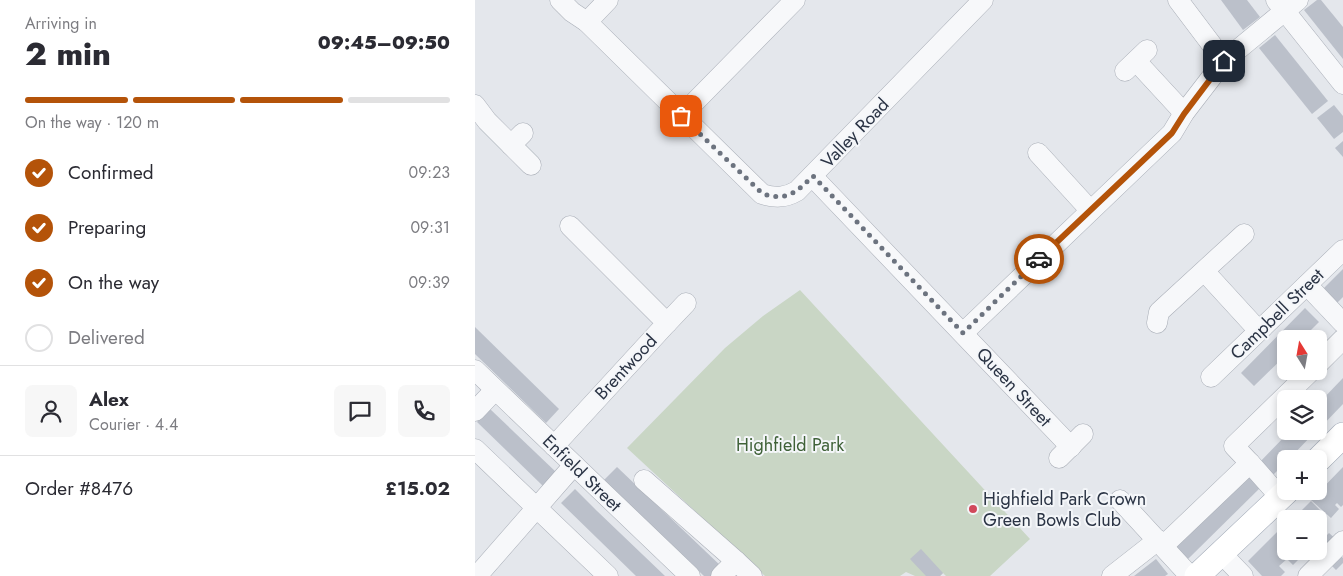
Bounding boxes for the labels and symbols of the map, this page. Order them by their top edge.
pin [1203,40,1245,82]
street label: Valley Road [815,92,895,174]
pin [660,95,702,137]
courier [1014,234,1064,284]
street label: Campbell Street [1224,262,1330,366]
street label: Brentwood [589,329,663,405]
north arrow [1277,330,1327,380]
street label: Queen Street [970,342,1058,433]
street label: Enfield Street [537,428,628,518]
park label: Highfield Park [736,432,844,458]
place label: Highfield Park Crown Green Bowls Club [983,486,1146,533]
marker: Highfield Park Crown Green Bowls Club [967,503,979,515]

